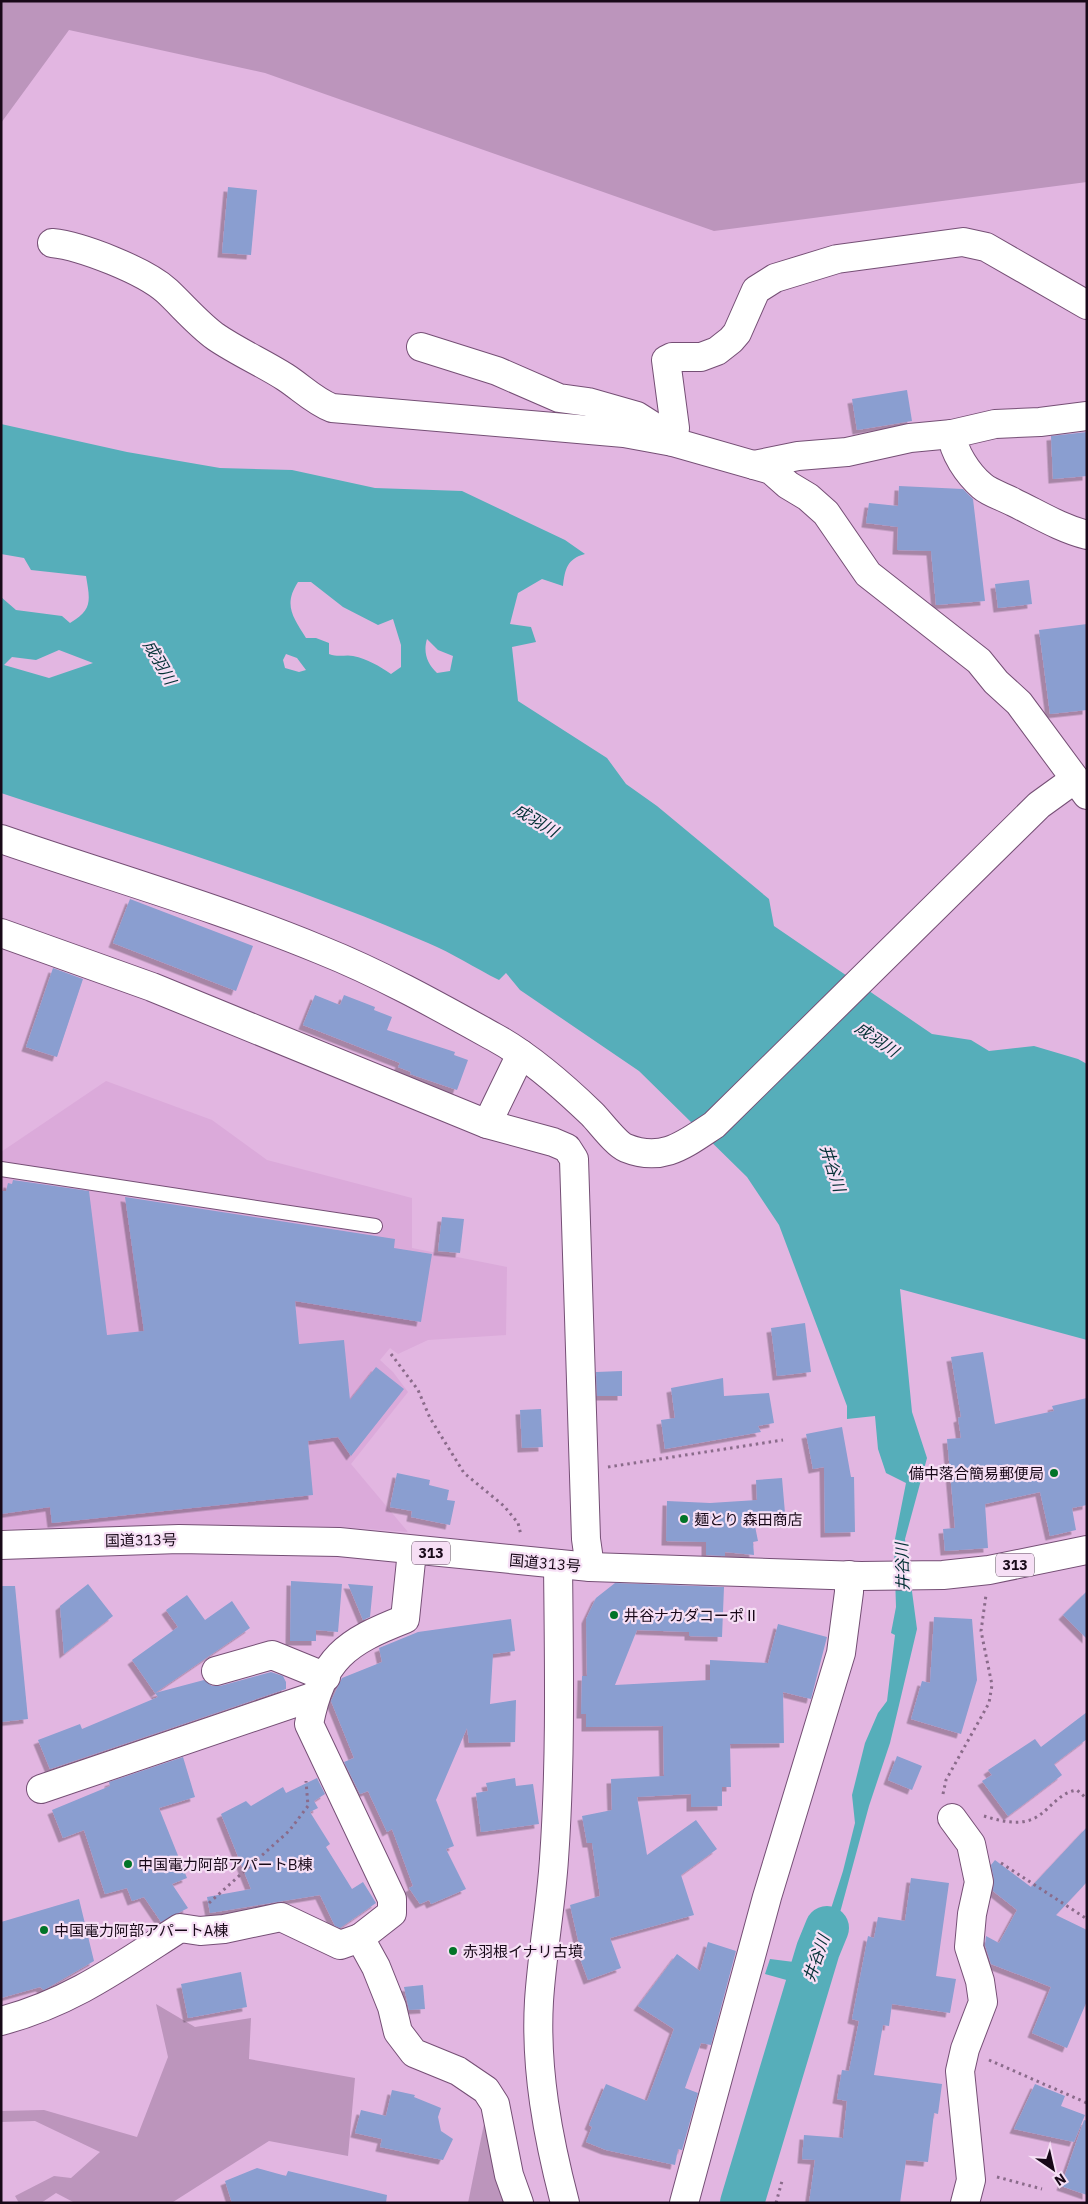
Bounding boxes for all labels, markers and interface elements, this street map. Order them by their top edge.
water label: 成羽川 [139,636,182,690]
water label: 成羽川 [510,799,563,842]
water label: 成羽川 [852,1017,904,1062]
water label: 井谷川 [816,1142,851,1196]
place label: 備中落合簡易郵便局 [909,1464,1044,1483]
marker: 備中落合簡易郵便局 [1048,1467,1060,1479]
place label: 麺とり 森田商店 [694,1510,803,1529]
marker: 麺とり 森田商店 [678,1513,690,1525]
street label: 国道313号 [105,1530,177,1550]
water label: 井谷川 [891,1541,913,1591]
road number: 313 [412,1542,450,1565]
street label: 国道313号 [508,1550,582,1576]
road number: 313 [996,1554,1034,1576]
place label: 井谷ナカダコーポⅡ [624,1606,759,1625]
marker: 井谷ナカダコーポⅡ [608,1609,620,1621]
place label: 中国電力阿部アパートB棟 [138,1855,313,1874]
marker: 中国電力阿部アパートB棟 [122,1858,134,1870]
place label: 中国電力阿部アパートA棟 [54,1921,228,1940]
marker: 中国電力阿部アパートA棟 [38,1924,50,1936]
water label: 井谷川 [799,1930,834,1984]
place label: 赤羽根イナリ古墳 [463,1942,583,1961]
marker: 赤羽根イナリ古墳 [447,1945,459,1957]
north arrow [1028,2144,1078,2194]
text: N [1051,2169,1070,2190]

